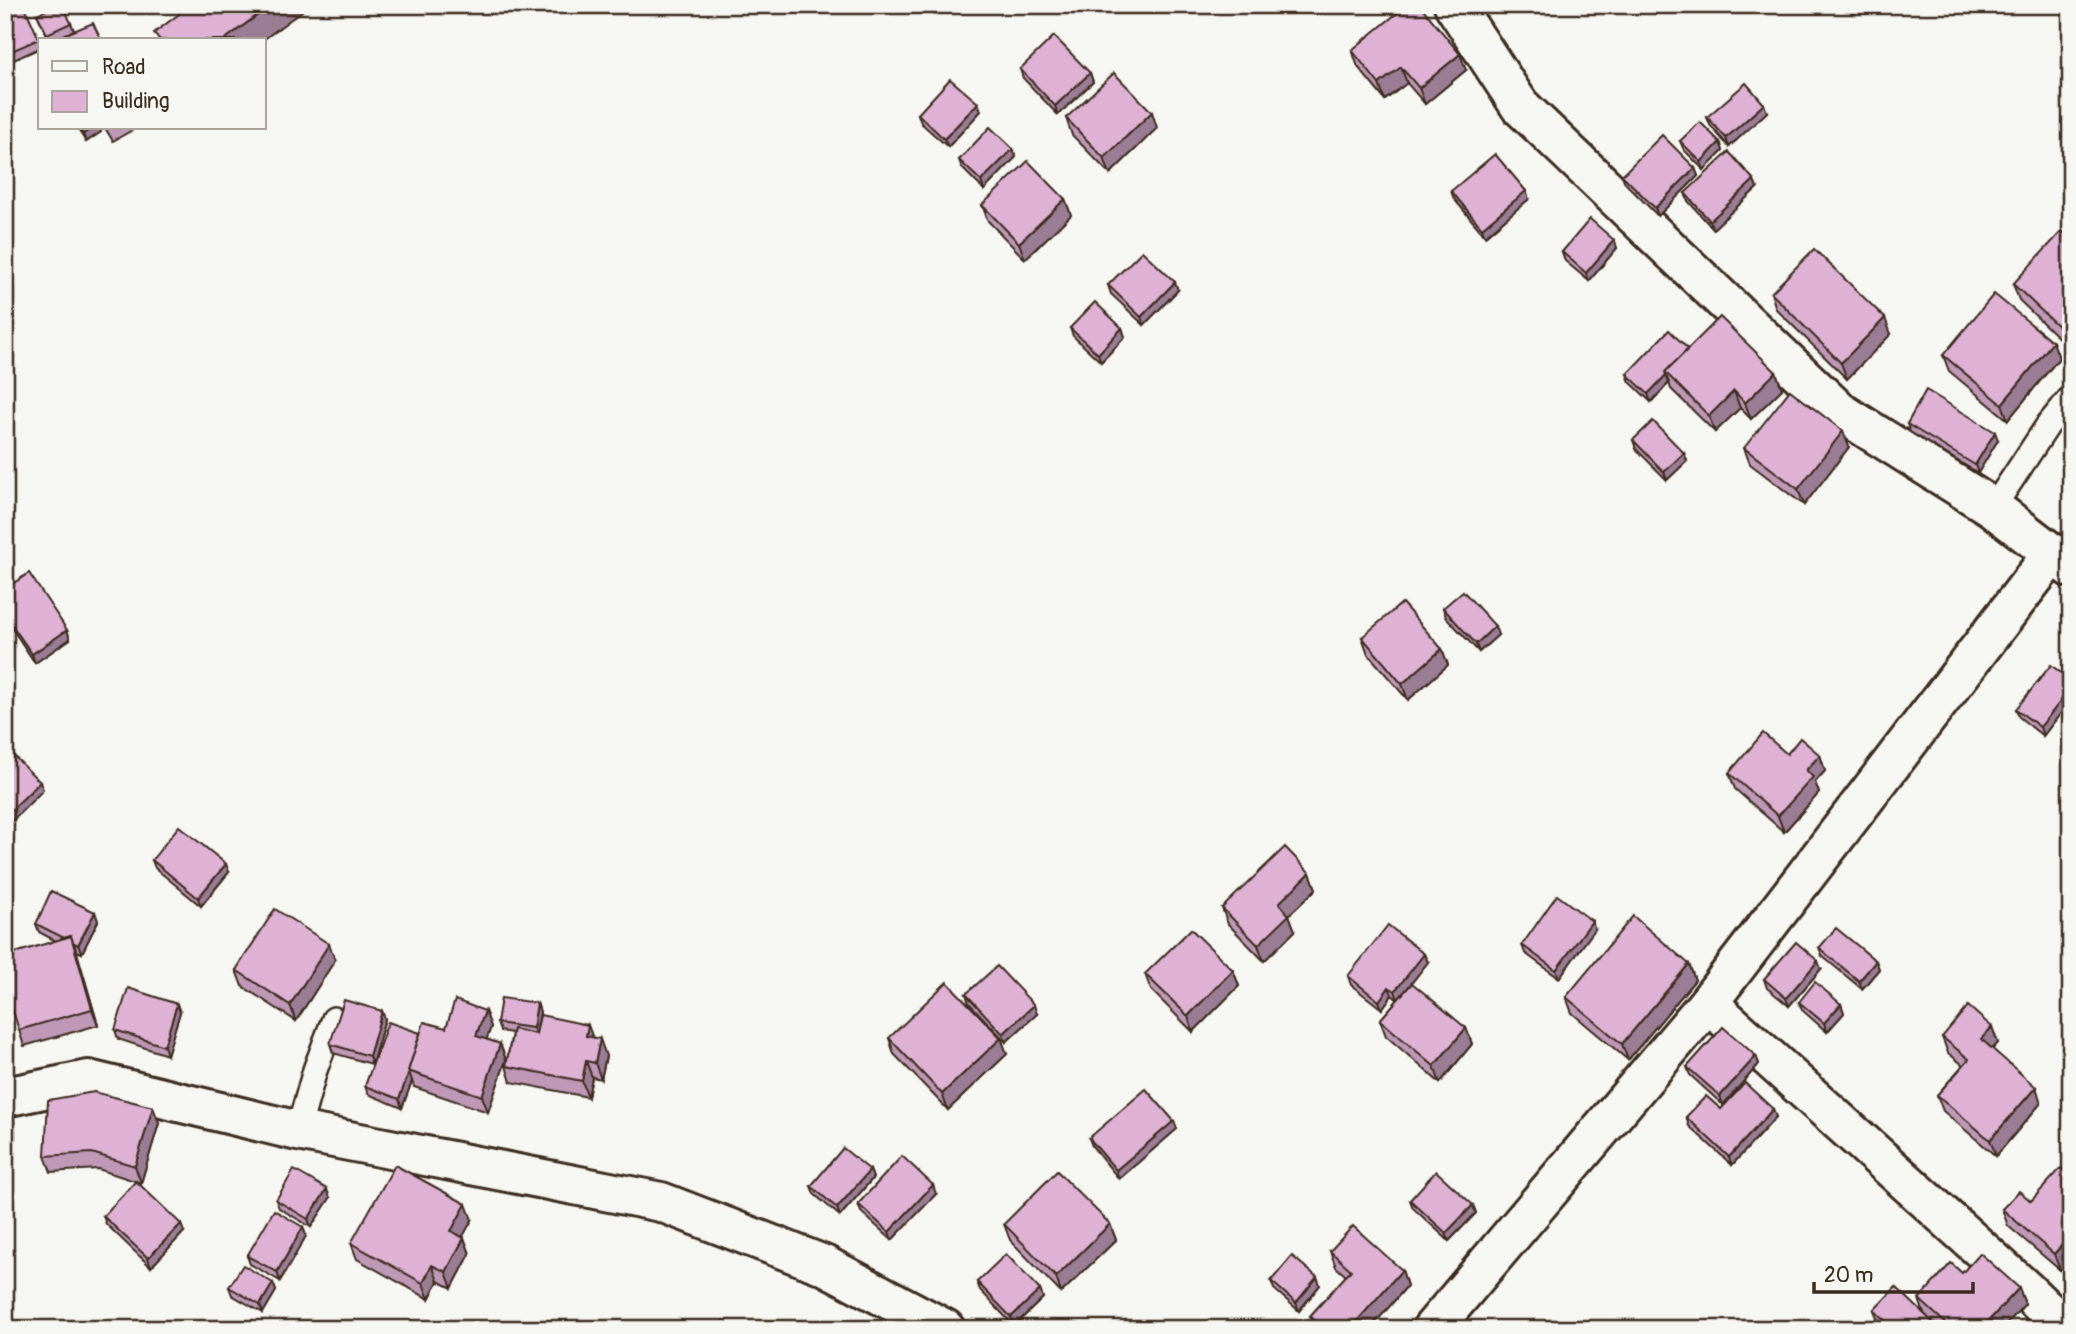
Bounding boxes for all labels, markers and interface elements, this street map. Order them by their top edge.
legend [38,38,266,130]
text: Road [102,54,146,81]
text: Building [102,88,169,115]
scale bar [1814,1250,1973,1294]
text: 20 m [1824,1262,1873,1289]

